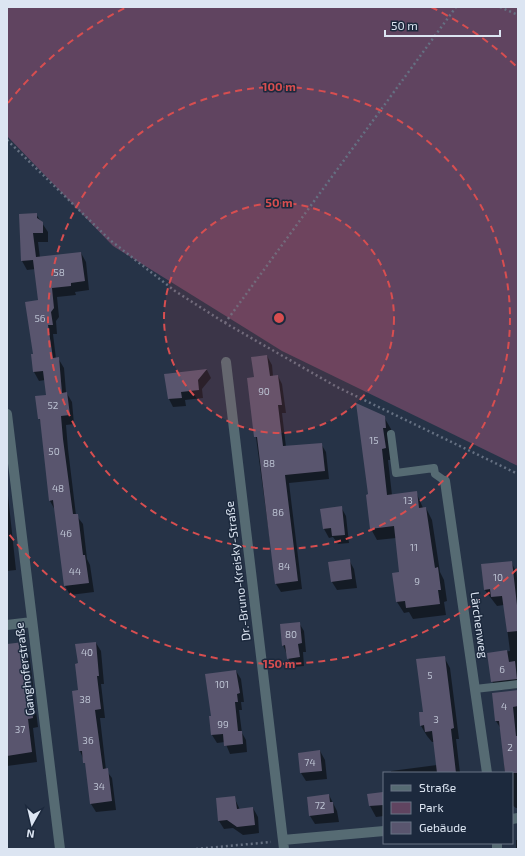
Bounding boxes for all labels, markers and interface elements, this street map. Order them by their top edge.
scale bar [385,12,500,38]
text: 50 m [391,18,418,32]
text: 100 m [262,79,296,93]
text: 50 m [265,195,293,209]
house number: 58 [53,266,65,278]
centre of rings [272,311,286,325]
house number: 56 [34,312,46,324]
house number: 90 [258,385,270,397]
house number: 52 [48,399,59,411]
house number: 15 [369,434,379,446]
house number: 50 [48,445,60,457]
house number: 88 [263,457,275,469]
house number: 48 [52,482,64,494]
house number: 13 [403,494,413,506]
street label: Dr.-Bruno-Kreisky-Straße [221,500,253,642]
house number: 86 [272,506,284,518]
house number: 46 [60,527,72,539]
house number: 11 [410,541,418,553]
house number: 84 [278,560,290,572]
house number: 44 [69,565,81,577]
house number: 10 [493,571,503,583]
house number: 9 [414,575,420,587]
street label: Lärchenweg [468,591,492,659]
street label: Ganghoferstraße [11,622,37,717]
house number: 80 [285,628,297,640]
house number: 40 [81,646,93,658]
text: 150 m [263,656,295,670]
house number: 6 [499,663,505,675]
house number: 5 [427,669,433,681]
house number: 101 [215,678,229,690]
house number: 38 [79,693,91,705]
house number: 4 [501,700,507,712]
house number: 3 [433,713,439,725]
house number: 99 [217,718,229,730]
house number: 37 [15,723,25,735]
house number: 36 [82,734,94,746]
house number: 2 [507,741,513,753]
house number: 74 [304,756,316,768]
legend [383,772,513,844]
house number: 34 [93,780,105,792]
text: Straße [419,780,456,794]
house number: 72 [315,799,326,811]
text: Park [419,800,444,814]
north arrow [12,804,52,844]
text: Gebäude [419,820,467,834]
text: N [26,827,35,841]

